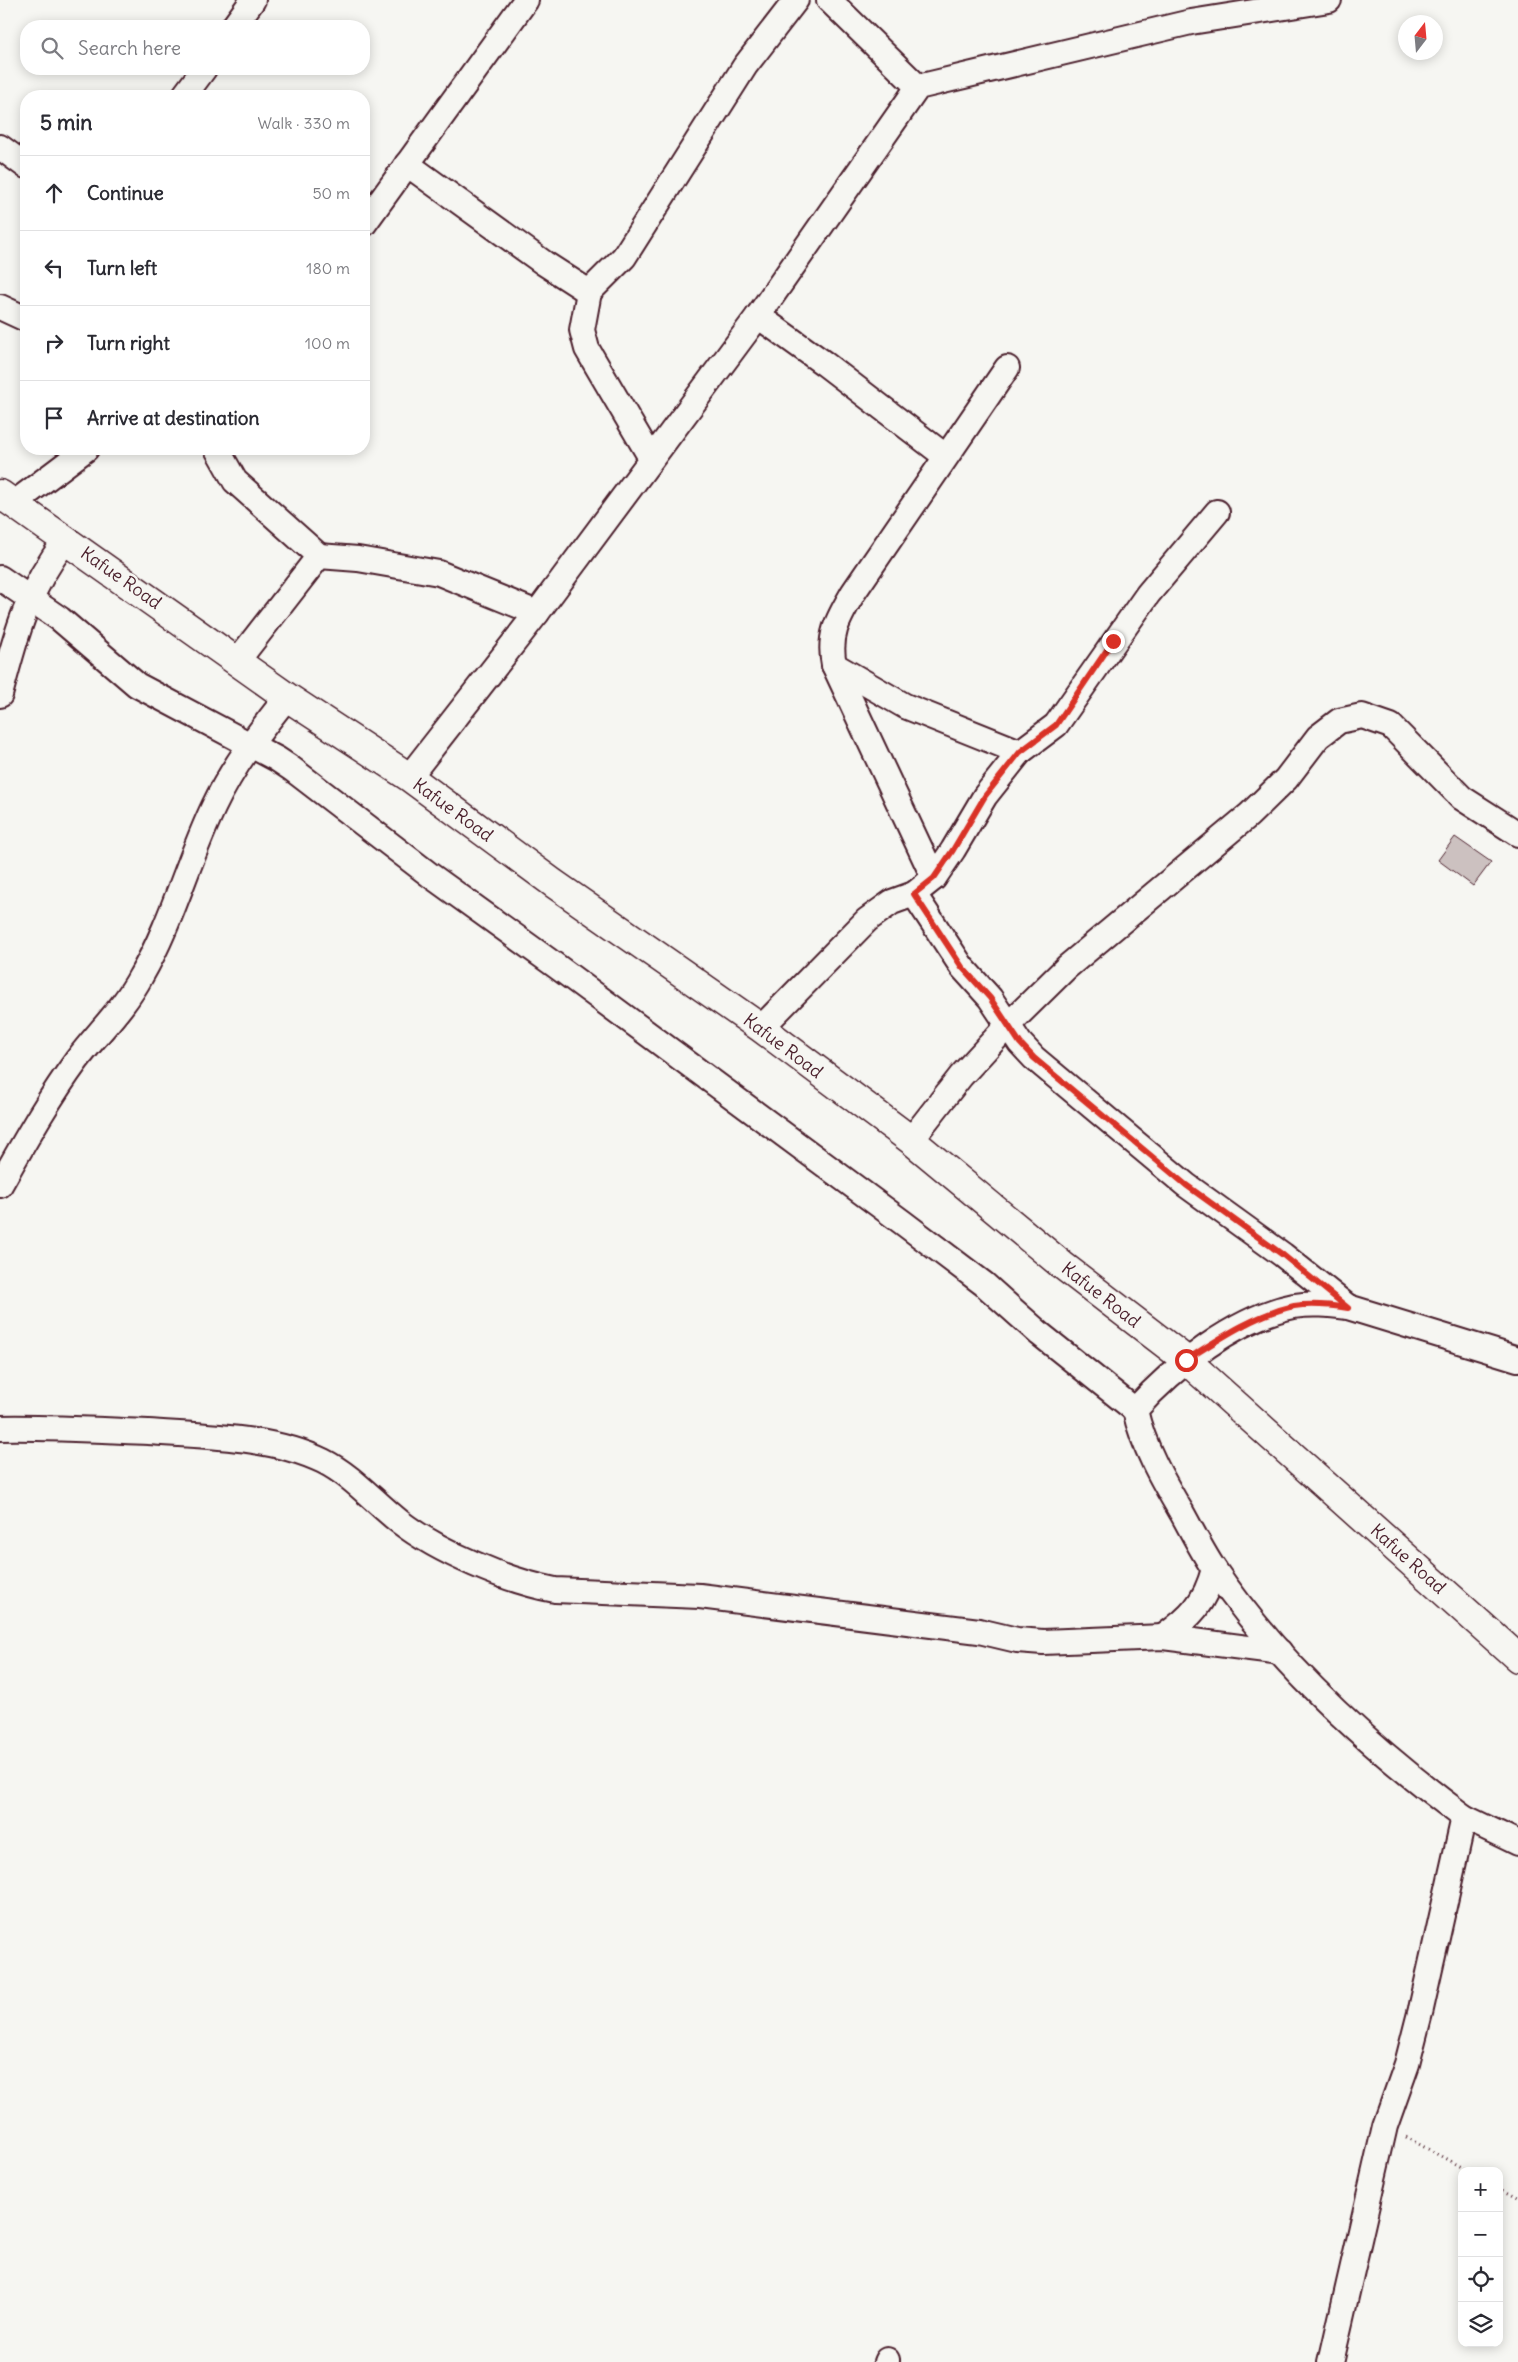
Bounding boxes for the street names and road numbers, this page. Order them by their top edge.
street label: Kafue Road [76,541,167,614]
street label: Kafue Road [409,773,498,847]
street label: Kafue Road [739,1008,828,1083]
street label: Kafue Road [1057,1257,1146,1333]
street label: Kafue Road [1366,1519,1451,1599]

